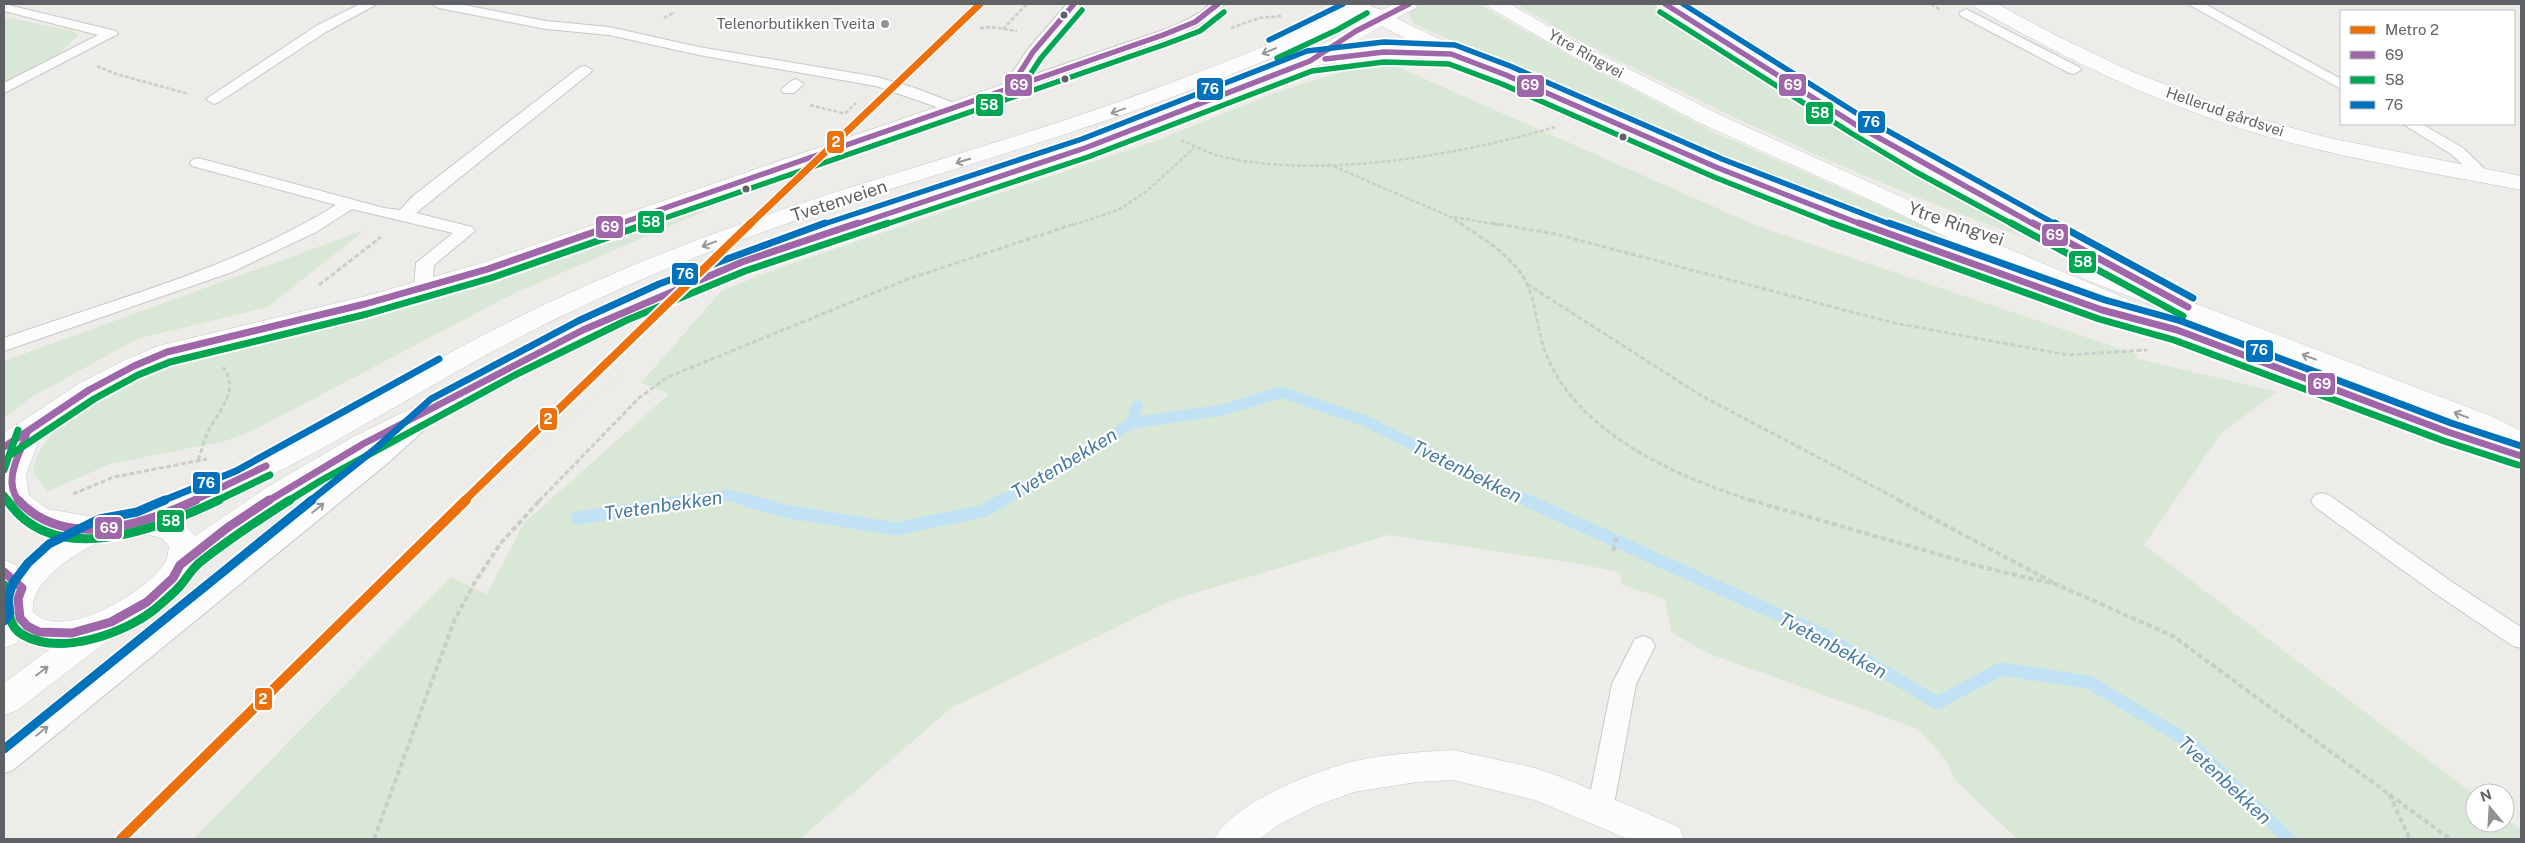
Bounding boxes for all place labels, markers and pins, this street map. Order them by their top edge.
unlabelled marker [1059,10,1069,20]
place label: Telenorbutikken Tveita [716,15,875,32]
marker: Telenorbutikken Tveita [879,18,891,30]
unlabelled marker [1060,74,1070,84]
unlabelled marker [1618,132,1628,142]
unlabelled marker [741,184,751,194]

